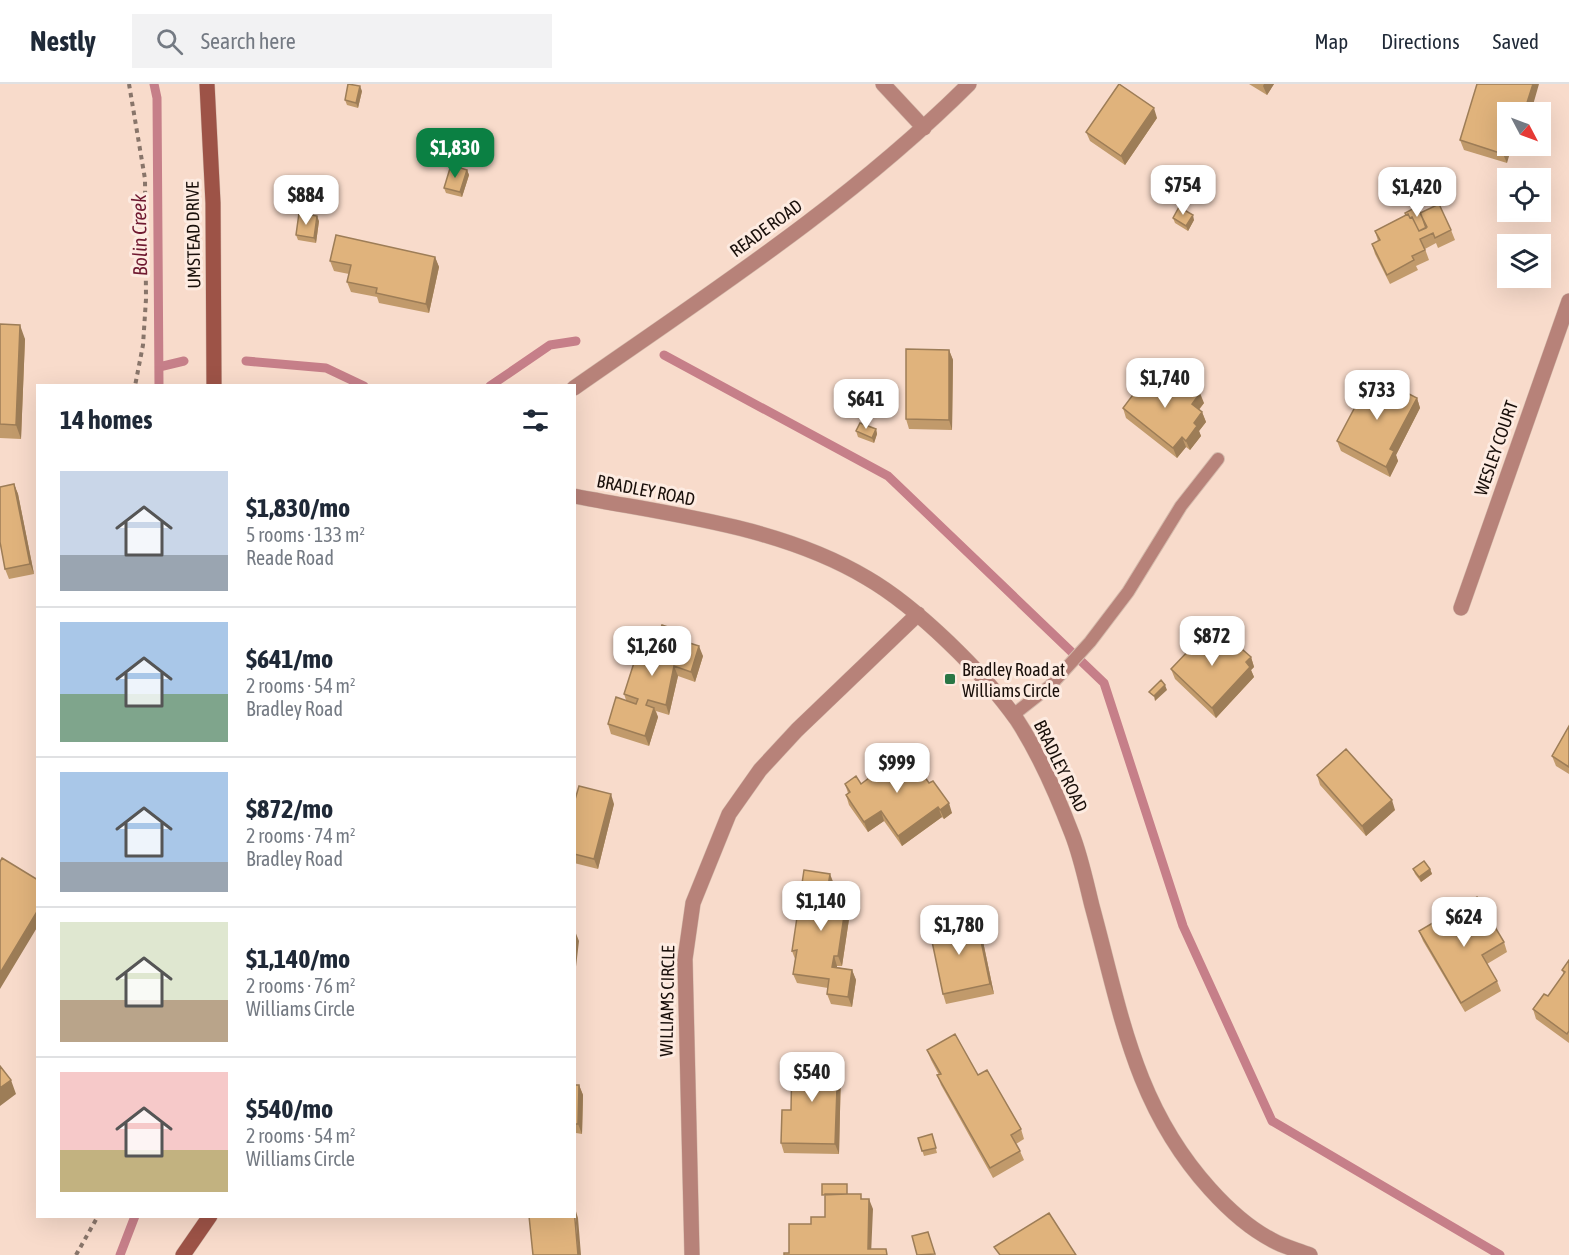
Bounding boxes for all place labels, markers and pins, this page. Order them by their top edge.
pin: $1,830 [406,128,504,179]
pin: $754 [1147,165,1219,216]
pin: $1,420 [1368,167,1466,218]
pin: $884 [270,175,342,226]
pin: $1,740 [1116,358,1214,409]
pin: $733 [1341,370,1413,421]
pin: $641 [830,379,902,430]
pin: $872 [1176,616,1248,667]
pin: $1,260 [603,626,701,677]
place label: Bradley Road at Williams Circle [962,659,1065,701]
marker: Bradley Road at Williams Circle [943,672,957,686]
pin: $999 [861,743,933,794]
pin: $1,140 [772,881,870,932]
pin: $624 [1428,897,1500,948]
pin: $1,780 [910,905,1008,956]
pin: $540 [776,1052,848,1103]

